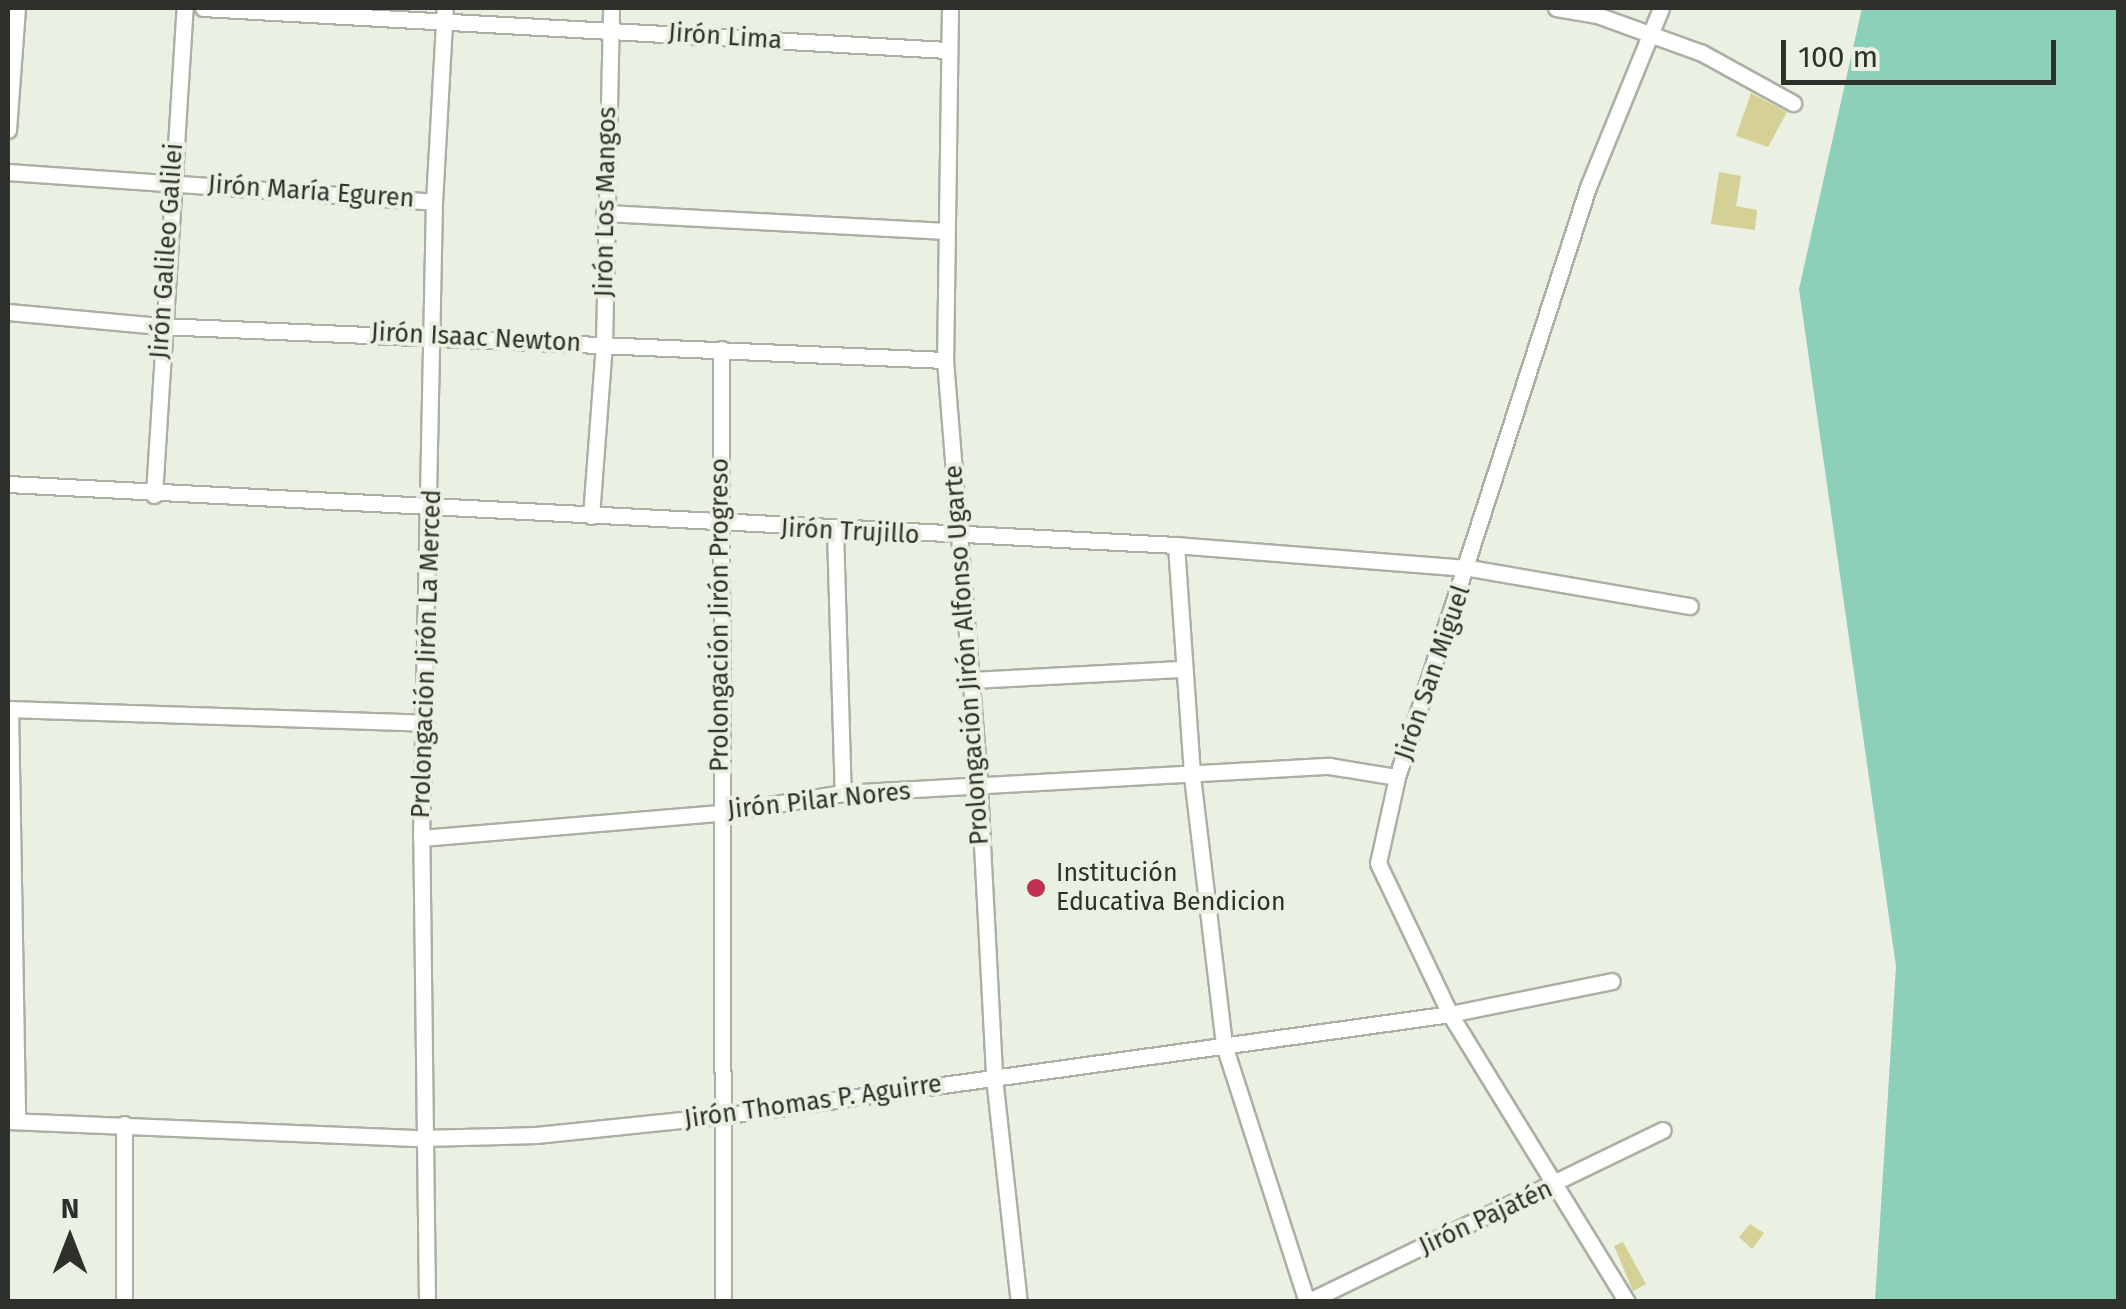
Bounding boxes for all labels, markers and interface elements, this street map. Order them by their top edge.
street label: Jirón Lima [667,18,783,56]
scale bar [1786,20,2061,82]
text: 100 m [1798,39,1878,75]
street label: Jirón Los Mangos [589,106,623,298]
street label: Jirón Galileo Galilei [144,142,190,360]
street label: Jirón María Eguren [207,170,415,214]
street label: Jirón Isaac Newton [370,318,582,358]
street label: Prolongación Jirón Progreso [705,458,735,772]
street label: Prolongación Jirón Alfonso Ugarte [939,464,995,846]
street label: Prolongación Jirón La Merced [406,489,448,819]
street label: Jirón Trujillo [780,513,920,551]
street label: Jirón San Miguel [1389,582,1477,764]
street label: Jirón Pilar Nores [726,776,912,826]
place label: Institución Educativa Bendicion [1056,859,1286,918]
marker: Institución Educativa Bendicion [1025,877,1047,899]
street label: Jirón Thomas P. Aguirre [682,1069,944,1135]
street label: Jirón Pajatén [1415,1174,1557,1262]
north arrow [20,1189,120,1289]
text: N [61,1192,79,1225]

